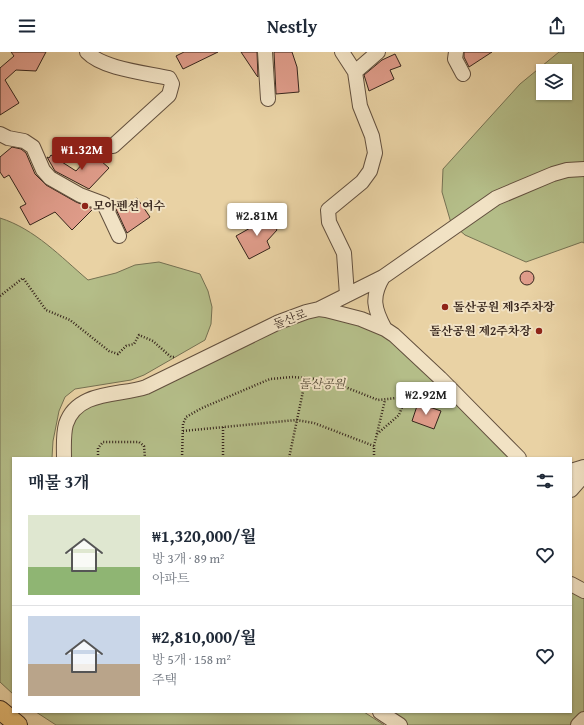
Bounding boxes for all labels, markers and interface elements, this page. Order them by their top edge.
text: Nestly [267,13,317,40]
icon: menu [16,15,38,37]
icon: share [546,15,568,37]
map controls [536,64,572,100]
button: layers [536,64,572,100]
pin: ₩1.32M [49,137,115,171]
text: ₩1.32M [61,140,103,159]
place label: 모아펜션 여수 [93,197,166,214]
marker: 모아펜션 여수 [80,201,90,211]
pin: ₩2.81M [224,203,290,237]
text: ₩2.81M [236,206,278,225]
place label: 돌산공원 제3주차장 [453,298,555,315]
marker: 돌산공원 제3주차장 [440,302,450,312]
street label: 돌산로 [271,304,309,332]
place label: 돌산공원 제2주차장 [429,322,531,339]
marker: 돌산공원 제2주차장 [534,326,544,336]
park label: 돌산공원 [299,375,347,392]
pin: ₩2.92M [393,382,459,416]
text: ₩2.92M [405,385,447,404]
text: 매물 3개 [28,469,90,494]
icon: filters [534,470,556,492]
text: ₩1,320,000/월 [152,523,257,548]
icon: home [60,531,108,579]
icon: heart [534,544,556,566]
text: 방 3개 · 89 m² [152,549,225,568]
text: 아파트 [152,569,190,588]
text: ₩2,810,000/월 [152,624,257,649]
icon: home [60,632,108,680]
icon: heart [534,645,556,667]
text: 방 5개 · 158 m² [152,650,231,669]
text: 주택 [152,670,177,689]

